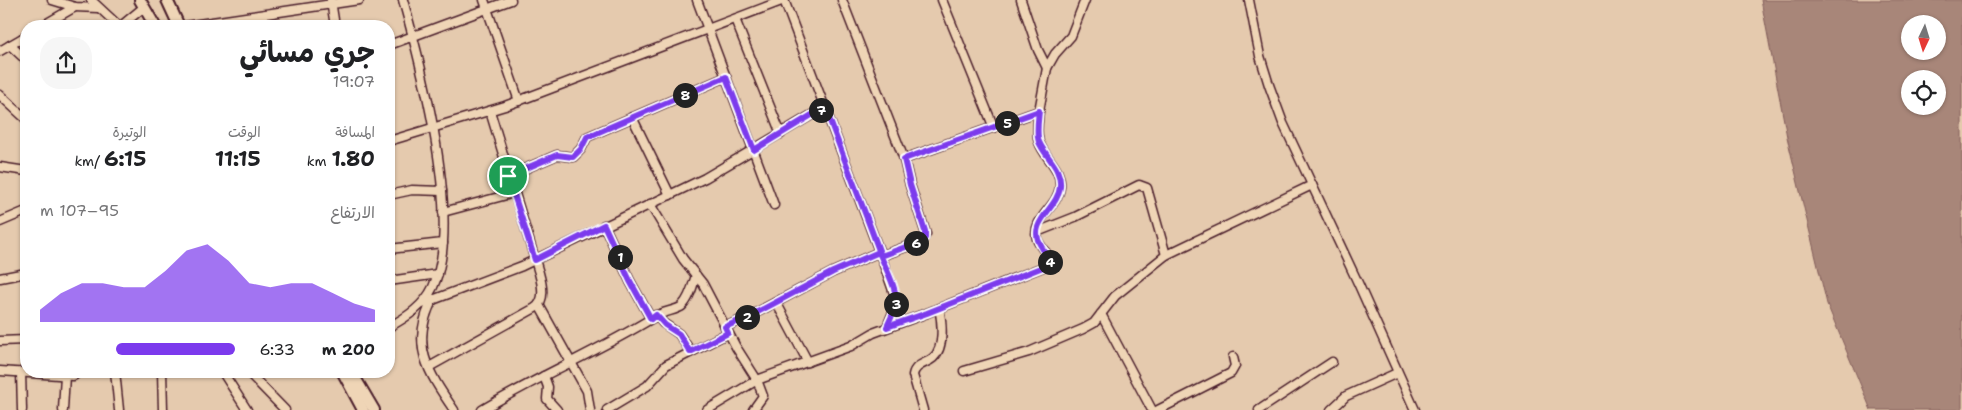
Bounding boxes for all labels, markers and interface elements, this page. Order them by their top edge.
north arrow [1901,15,1946,60]
map controls [1901,15,1946,115]
text: جري مسائي [240,33,375,71]
button: share [40,37,92,89]
button: locate [1901,70,1946,115]
text: 19:07 [333,71,375,92]
pin: 8 [672,82,698,108]
text: 8 [681,86,690,104]
pin: 7 [808,98,834,122]
text: 7 [817,101,826,119]
pin: 5 [994,110,1020,136]
text: 5 [1003,114,1012,132]
text: الوتيرة [113,123,146,141]
text: الوقت [228,123,261,141]
text: المسافة [335,123,375,141]
text: 6:15 [104,145,146,173]
text: 11:15 [215,145,261,173]
text: 1.80 [331,145,375,173]
text: /km [74,152,104,170]
text: km [307,152,331,170]
pin [487,155,529,197]
icon: arrive [494,162,522,190]
text: 95–107 m [40,200,119,221]
text: الارتفاع [330,202,375,223]
pin: 6 [904,230,928,256]
text: 6 [912,234,921,252]
pin: 1 [608,244,632,270]
text: 1 [617,248,624,266]
pin: 4 [1038,250,1062,274]
text: 4 [1046,253,1055,271]
pin: 3 [884,292,908,316]
text: 3 [892,295,901,313]
pin: 2 [734,304,760,330]
text: 2 [743,308,752,326]
text: 6:33 [259,339,295,360]
text: 200 m [322,339,375,360]

